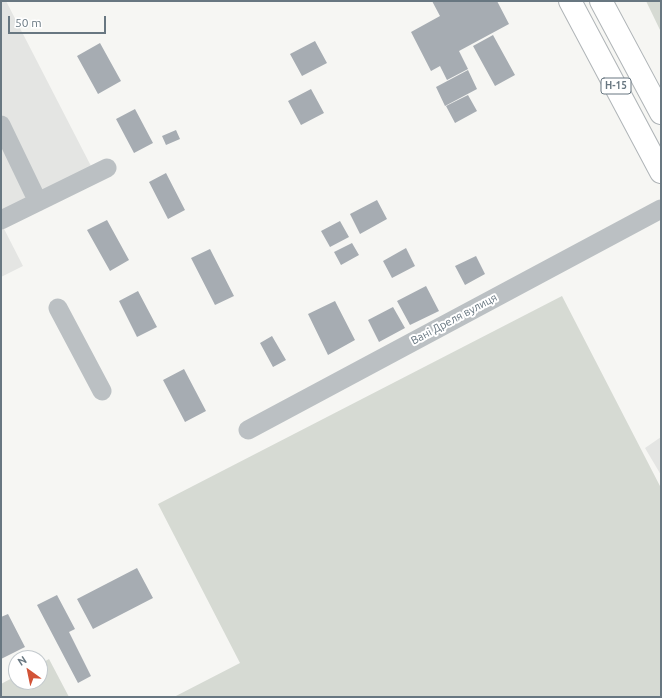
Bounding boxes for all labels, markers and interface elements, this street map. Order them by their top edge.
scale bar [10,8,108,34]
text: 50 m [15,16,42,29]
road number: Н-15 [601,78,631,94]
street label: Вані Дреля вулиця [409,291,499,347]
north arrow [8,650,48,690]
text: N [15,654,29,668]

